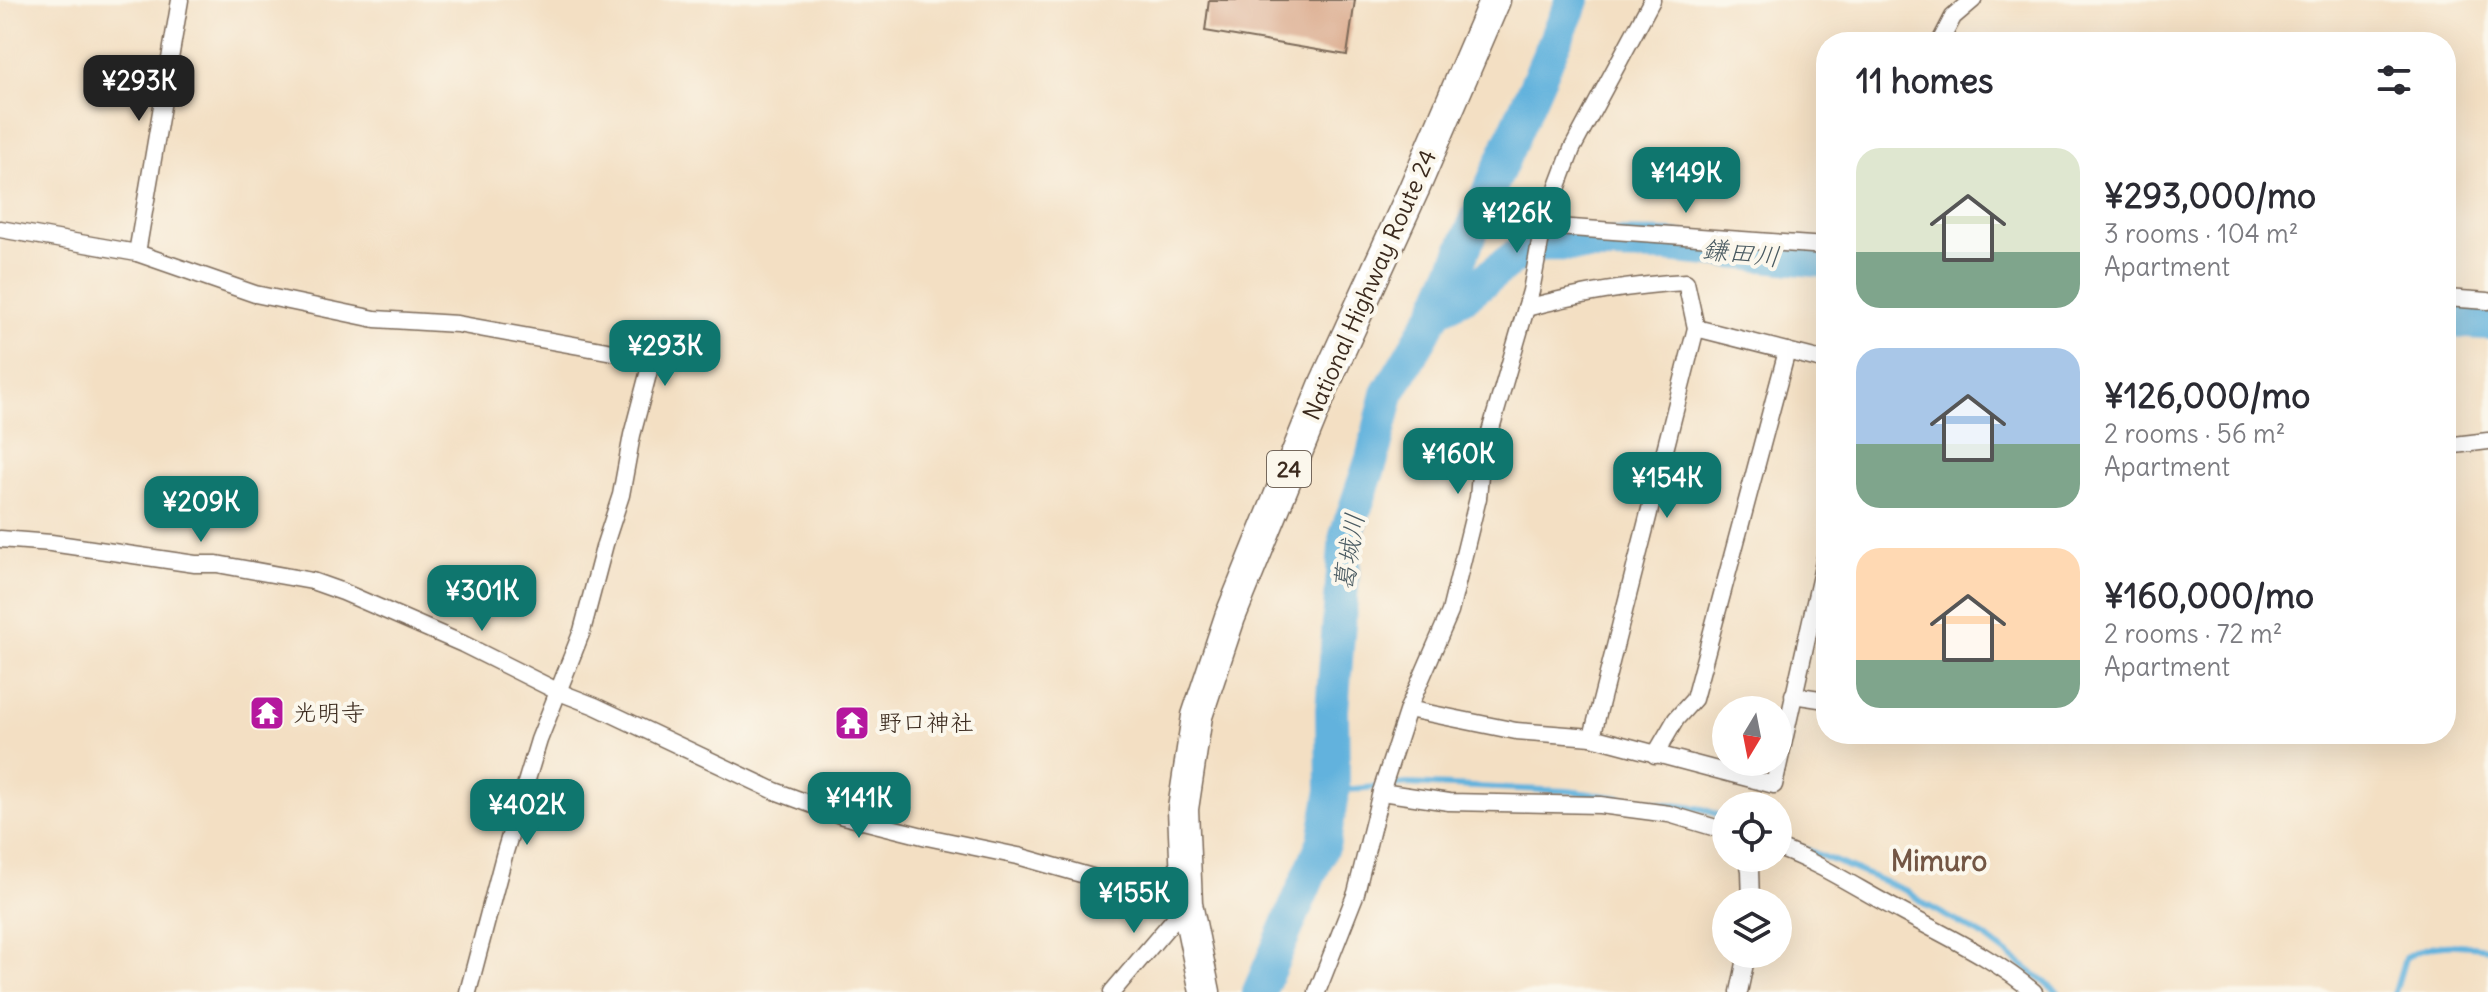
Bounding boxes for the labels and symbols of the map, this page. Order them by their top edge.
pin: ¥293K [83,55,195,123]
street label: National Highway Route 24 [1296,145,1442,424]
pin: ¥149K [1630,147,1742,215]
pin: ¥126K [1461,187,1573,255]
water label: 鎌田川 [1701,232,1782,273]
pin: ¥293K [609,320,721,388]
pin: ¥160K [1402,428,1514,496]
road number: 24 [1267,451,1311,487]
pin: ¥154K [1611,452,1723,520]
pin: ¥209K [145,476,257,544]
water label: 葛城川 [1326,511,1371,593]
pin: ¥301K [426,565,538,633]
temple icon: 光明寺 [248,694,286,732]
north arrow [1712,696,1792,776]
place label: 光明寺 [293,697,365,727]
temple icon: 野口神社 [833,704,871,742]
place label: 野口神社 [878,707,974,737]
pin: ¥141K [803,772,915,840]
pin: ¥402K [471,779,583,847]
district label: Mimuro [1891,843,1987,879]
pin: ¥155K [1078,867,1190,935]

